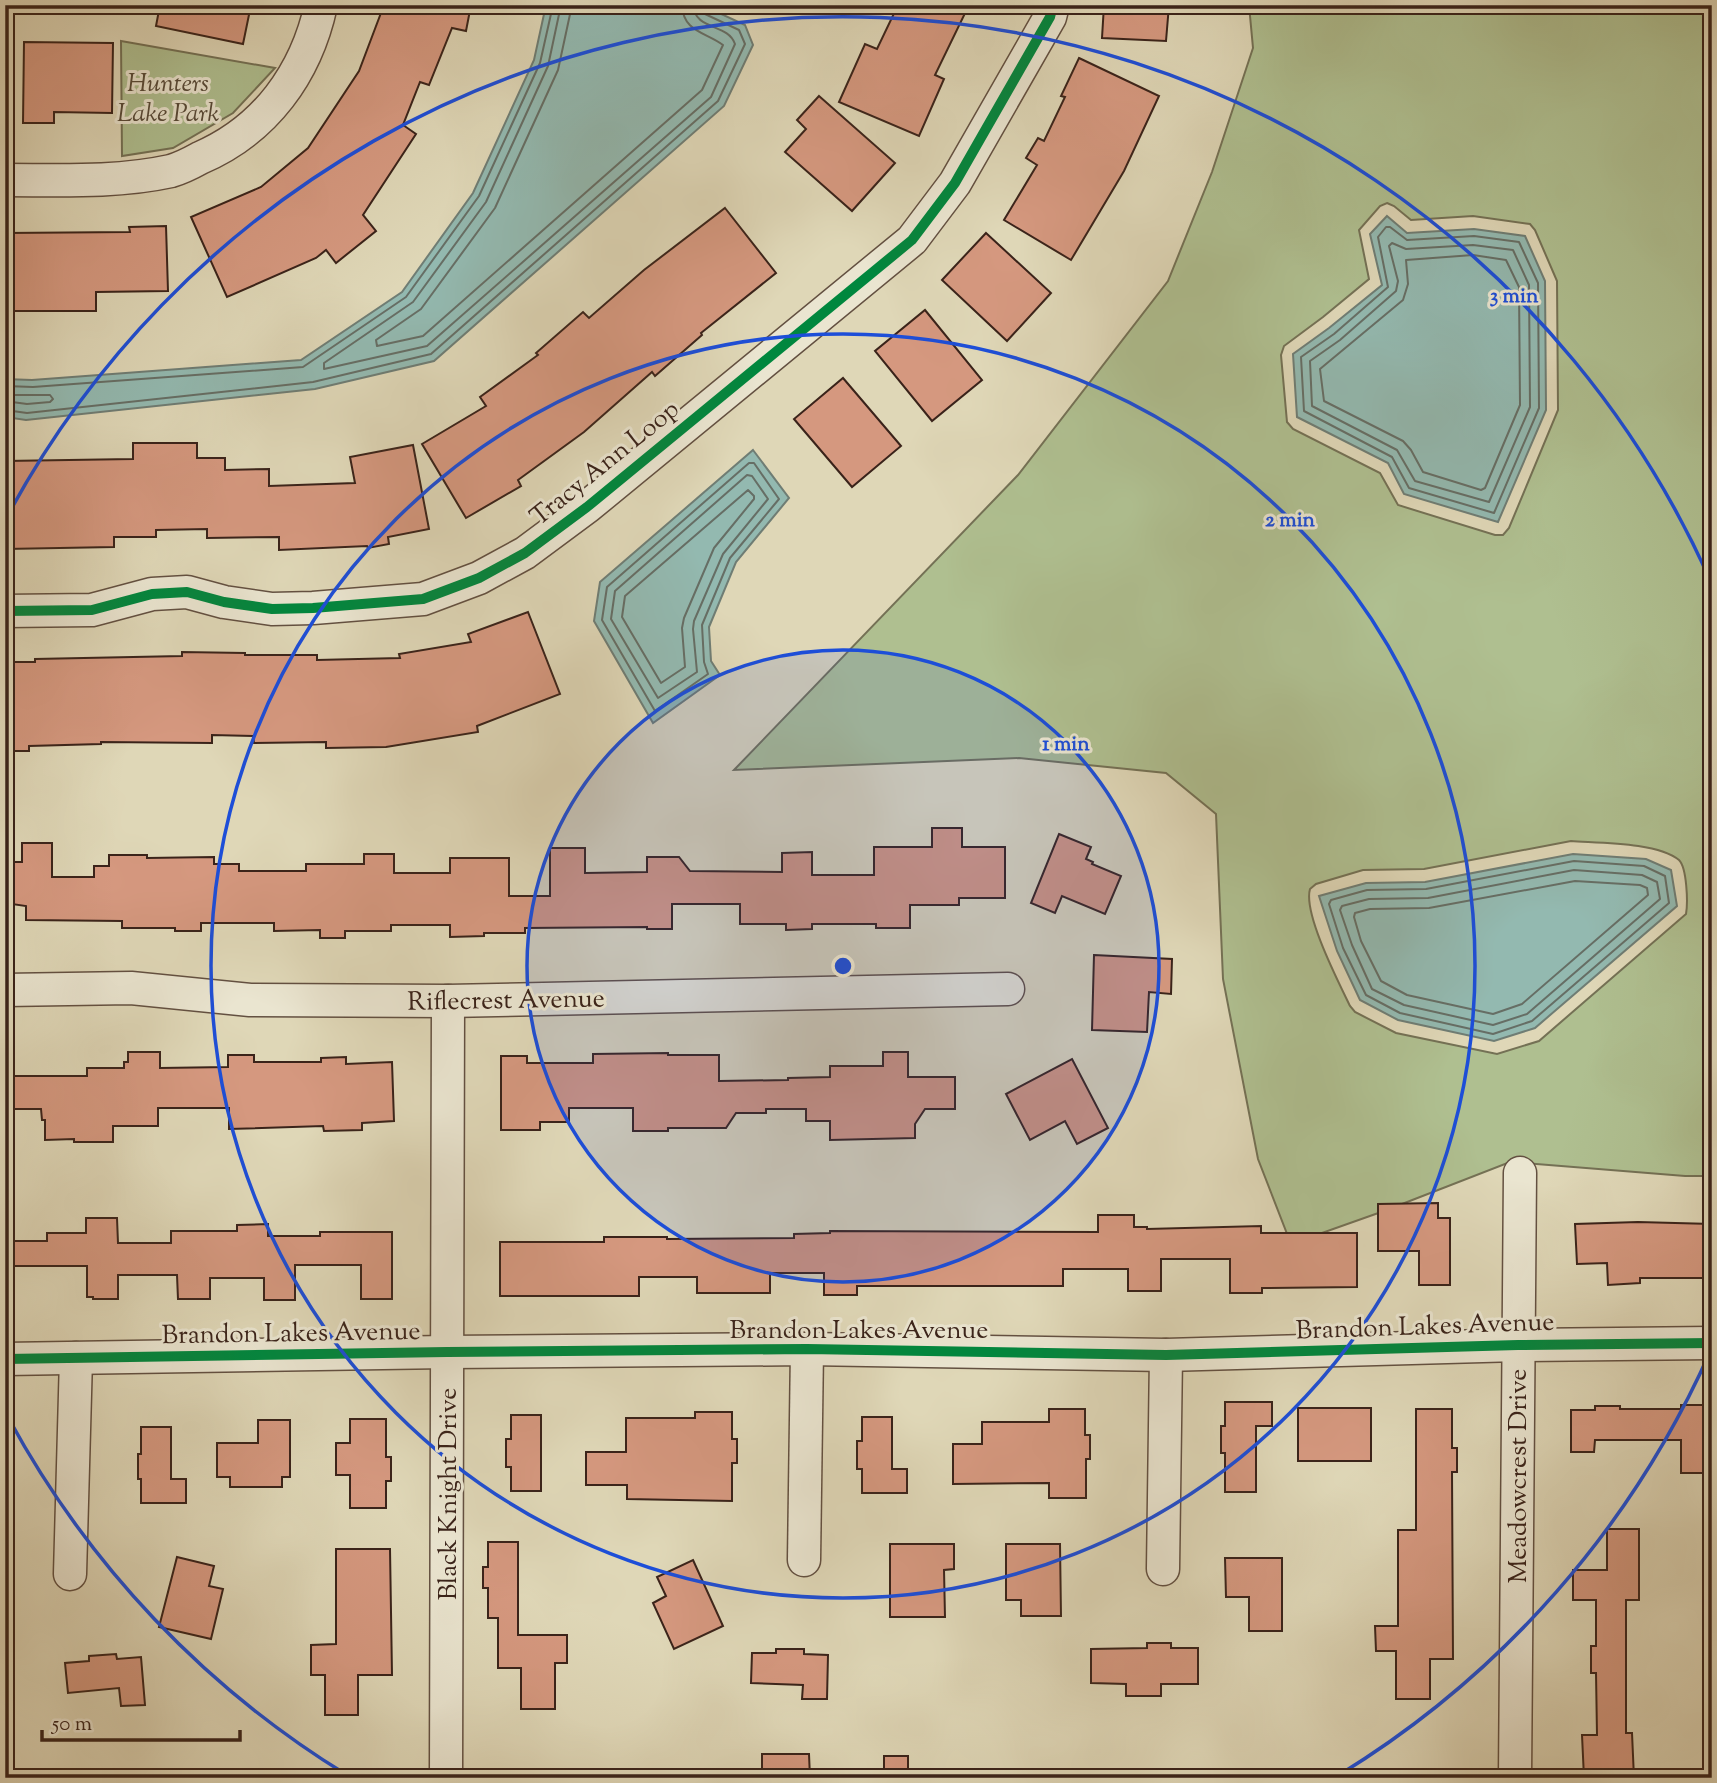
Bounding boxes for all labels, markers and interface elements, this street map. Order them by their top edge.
park label: Hunters Lake Park [117,66,219,133]
text: 3 min [1490,282,1539,312]
street label: Tracy Ann Loop [523,392,688,536]
text: 2 min [1265,506,1316,536]
text: 1 min [1042,730,1090,760]
centre of rings [831,954,855,978]
street label: Riflecrest Avenue [407,981,605,1022]
street label: Brandon Lakes Avenue [1295,1304,1555,1351]
street label: Brandon Lakes Avenue [730,1313,988,1350]
street label: Brandon Lakes Avenue [161,1314,421,1355]
street label: Meadowcrest Drive [1501,1369,1538,1583]
street label: Black Knight Drive [431,1388,468,1600]
scale bar [42,1699,240,1743]
text: 50 m [51,1710,92,1740]

